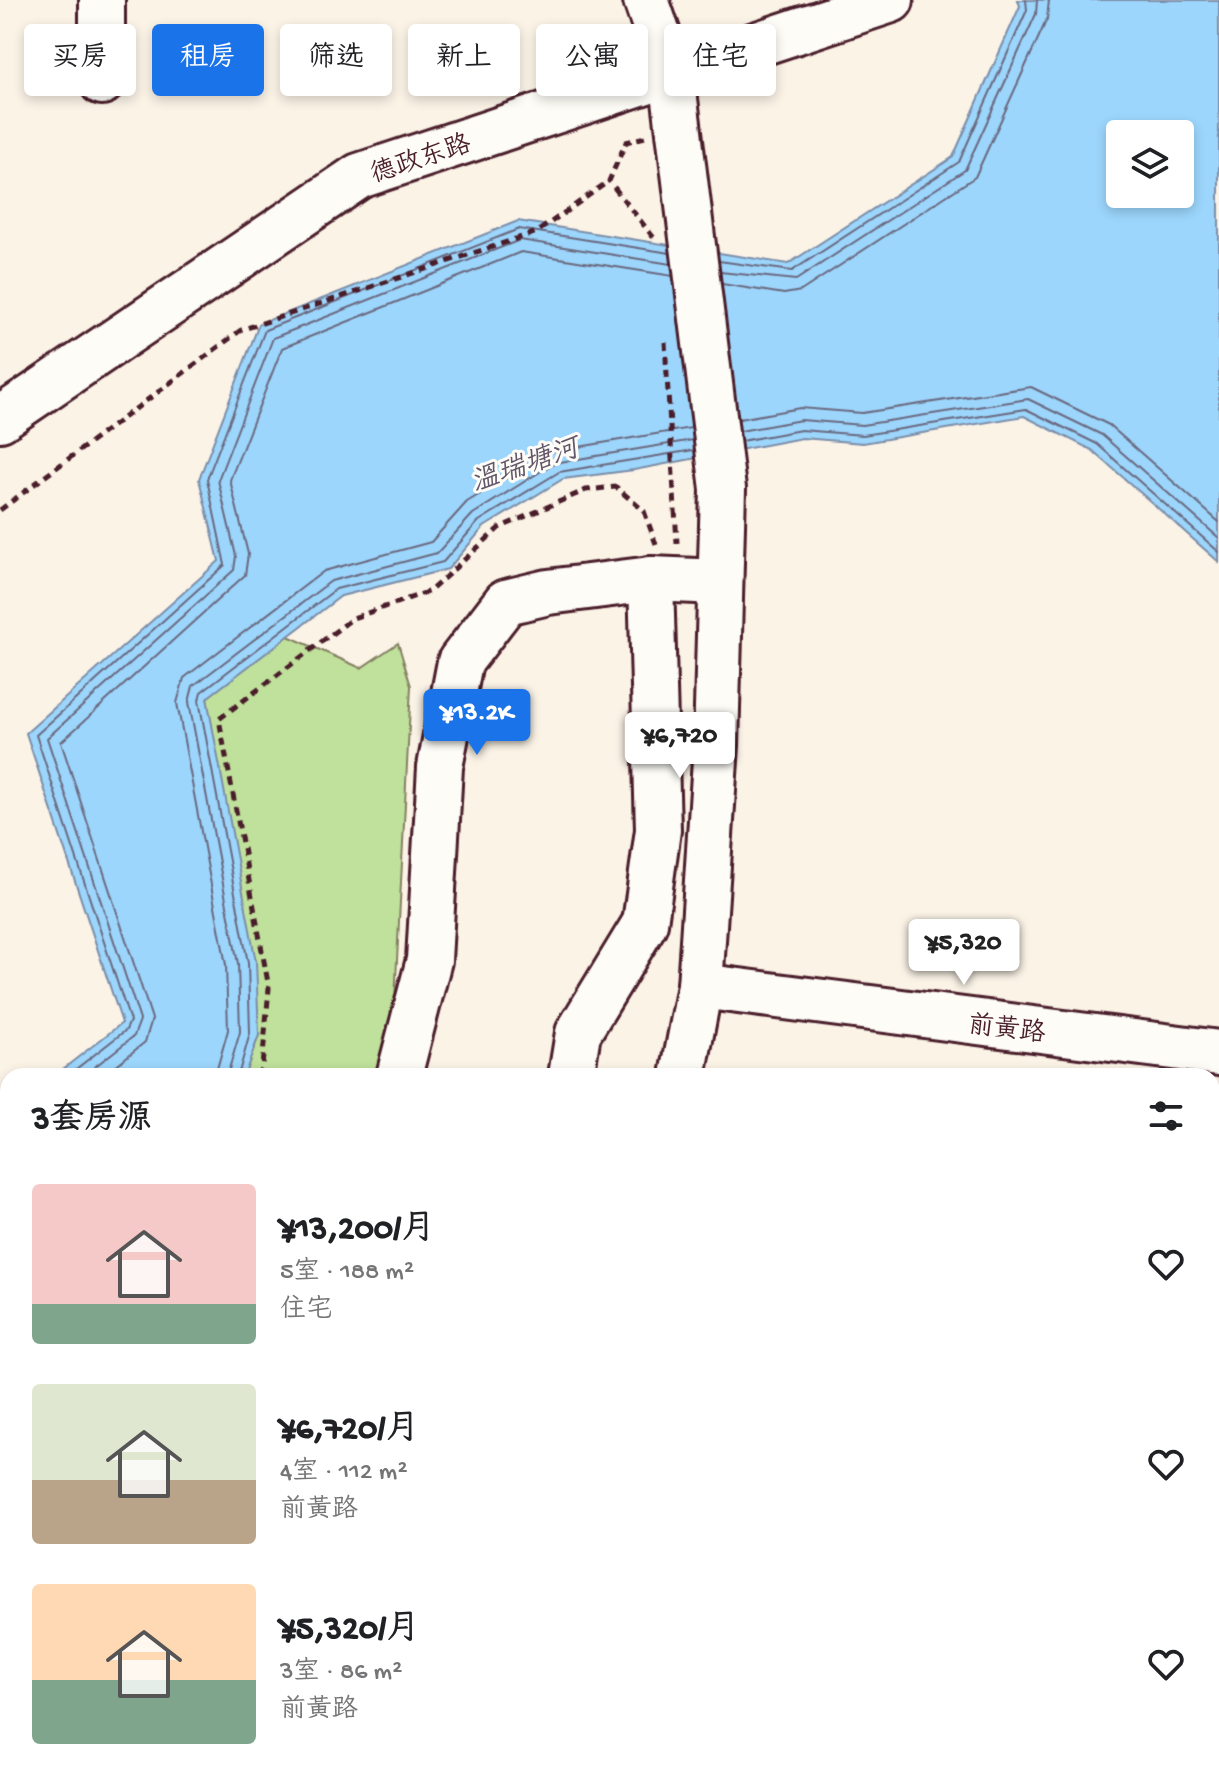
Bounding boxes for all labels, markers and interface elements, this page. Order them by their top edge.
chip: 买房 [24,24,136,96]
chip: 租房 [152,24,264,96]
chip: 筛选 [280,24,392,96]
chip: 新上 [408,24,520,96]
chip: 公寓 [536,24,648,96]
chip: 住宅 [664,24,776,96]
map controls [1106,120,1194,208]
button: layers [1106,120,1194,208]
street label: 德政东路 [367,129,476,192]
water label: 温瑞塘河 [467,431,588,501]
pin: ¥13.2K [412,689,542,757]
text: ¥13.2K [441,699,513,730]
pin: ¥6,720 [615,712,745,780]
text: ¥6,720 [643,722,717,753]
pin: ¥5,320 [899,919,1029,987]
text: ¥5,320 [927,929,1001,960]
street label: 前黄路 [966,1009,1047,1052]
icon: filters [1144,1094,1188,1138]
text: 3套房源 [32,1101,152,1141]
text: ¥13,200/月 [280,1211,435,1251]
icon: home [96,1216,192,1312]
icon: heart [1144,1242,1188,1286]
text: 5室 · 188 m² [280,1258,414,1289]
text: 住宅 [280,1296,332,1327]
text: ¥6,720/月 [280,1411,420,1451]
icon: home [96,1416,192,1512]
icon: heart [1144,1442,1188,1486]
text: 4室 · 112 m² [280,1458,407,1489]
text: 前黄路 [280,1496,358,1527]
text: ¥5,320/月 [280,1611,420,1651]
icon: home [96,1616,192,1712]
icon: heart [1144,1642,1188,1686]
text: 3室 · 86 m² [280,1658,402,1689]
text: 前黄路 [280,1696,358,1727]

